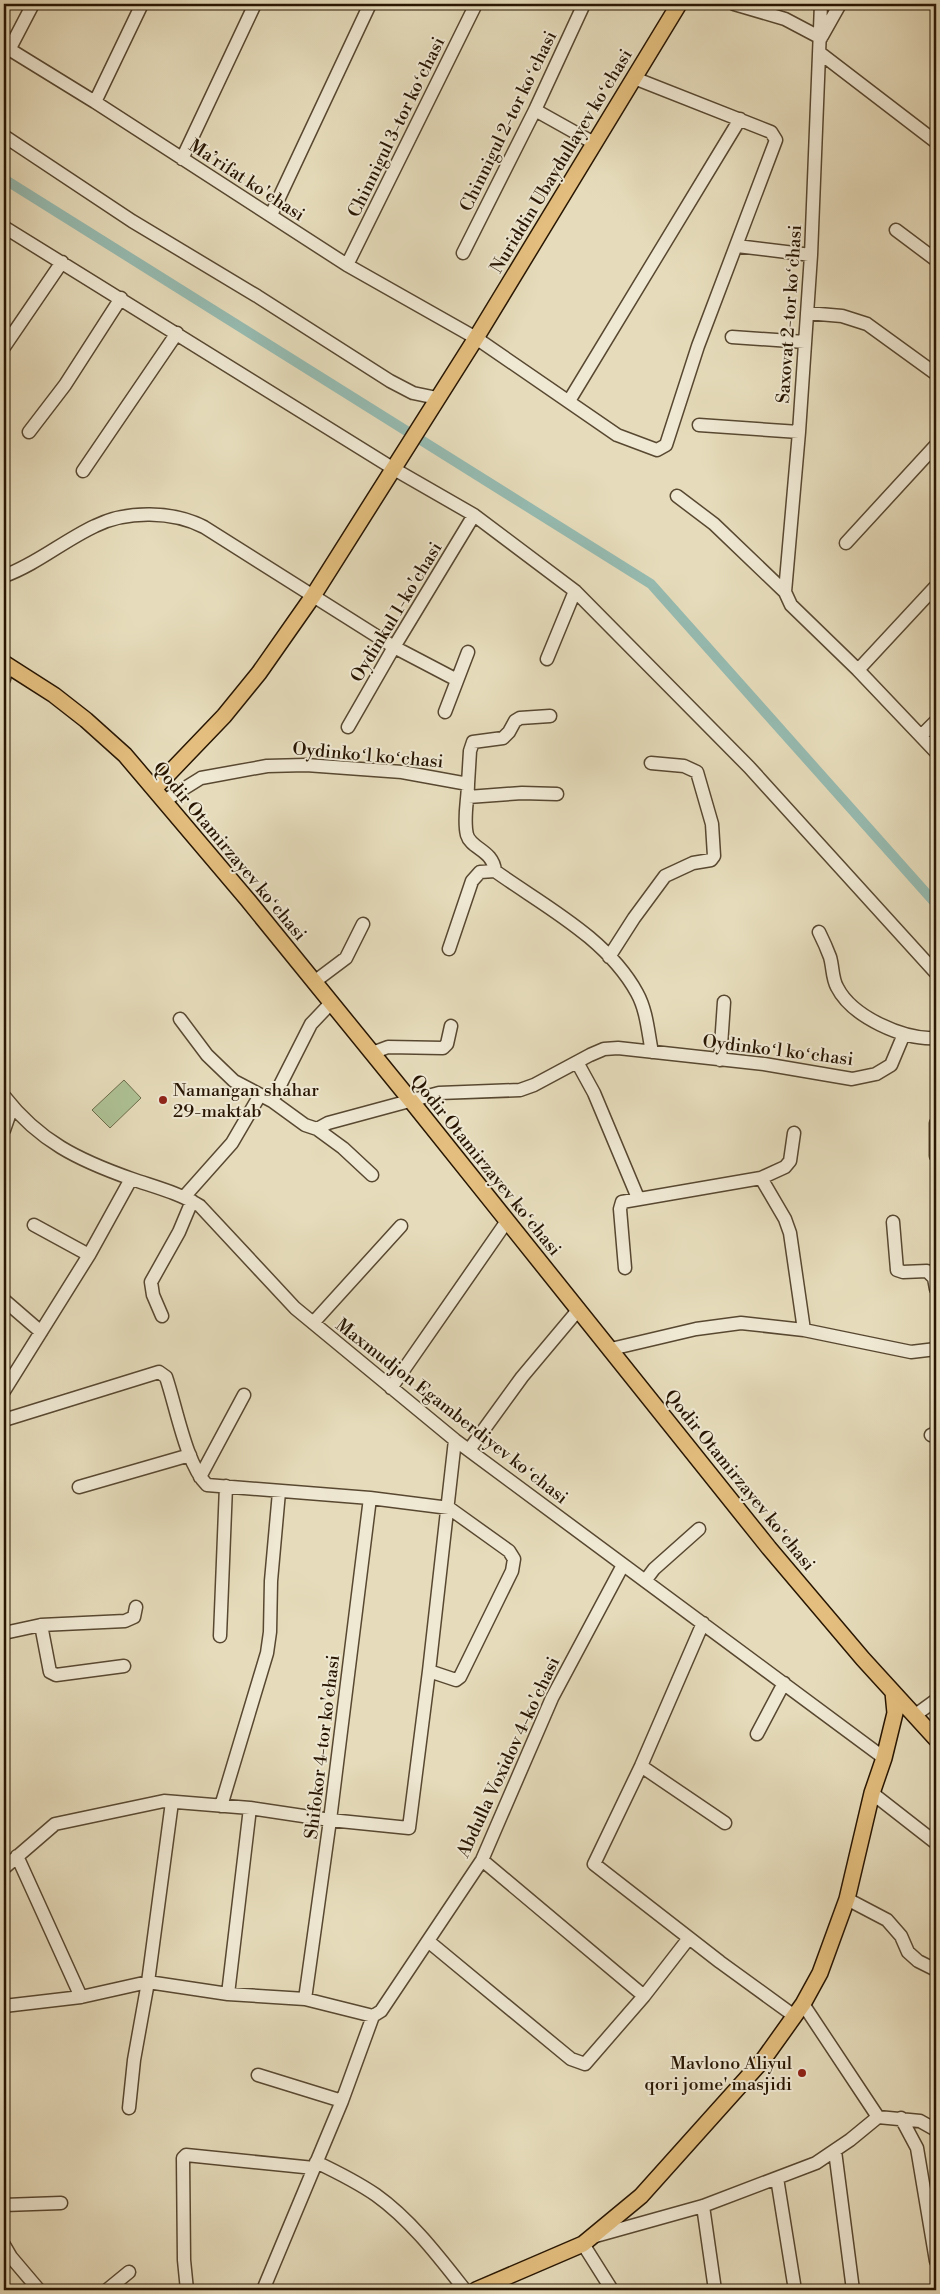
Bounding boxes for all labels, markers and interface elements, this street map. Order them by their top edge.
street label: Chinnigul 2-tor koʻchasi [455,27,562,215]
street label: Chinnigul 3-tor koʻchasi [343,33,450,221]
street label: Nuriddin Ubaydullayev koʻchasi [485,45,638,278]
street label: Maʼrifat ko'chasi [184,134,309,227]
street label: Saxovat 2-tor koʻchasi [772,224,807,404]
street label: Oydinkul 1-ko'chasi [346,538,447,687]
street label: Oydinkoʻl koʻchasi [291,737,445,774]
street label: Qodir Otamirzayev koʻchasi [148,757,311,946]
street label: Oydinkoʻl koʻchasi [701,1030,855,1071]
street label: Qodir Otamirzayev koʻchasi [405,1070,566,1261]
place label: Namangan shahar 29-maktab [173,1079,319,1123]
marker: Namangan shahar 29-maktab [157,1094,169,1106]
street label: Maxmudjon Egamberdiyev koʻchasi [331,1313,573,1509]
street label: Qodir Otamirzayev koʻchasi [659,1385,820,1576]
street label: Abdulla Voxidov 4-ko'chasi [451,1653,565,1862]
street label: Shifokor 4-tor ko'chasi [300,1654,345,1841]
place label: Mavlono Aliyul qori jome' masjidi [644,2052,793,2096]
marker: Mavlono Aliyul qori jome' masjidi [796,2067,808,2079]

